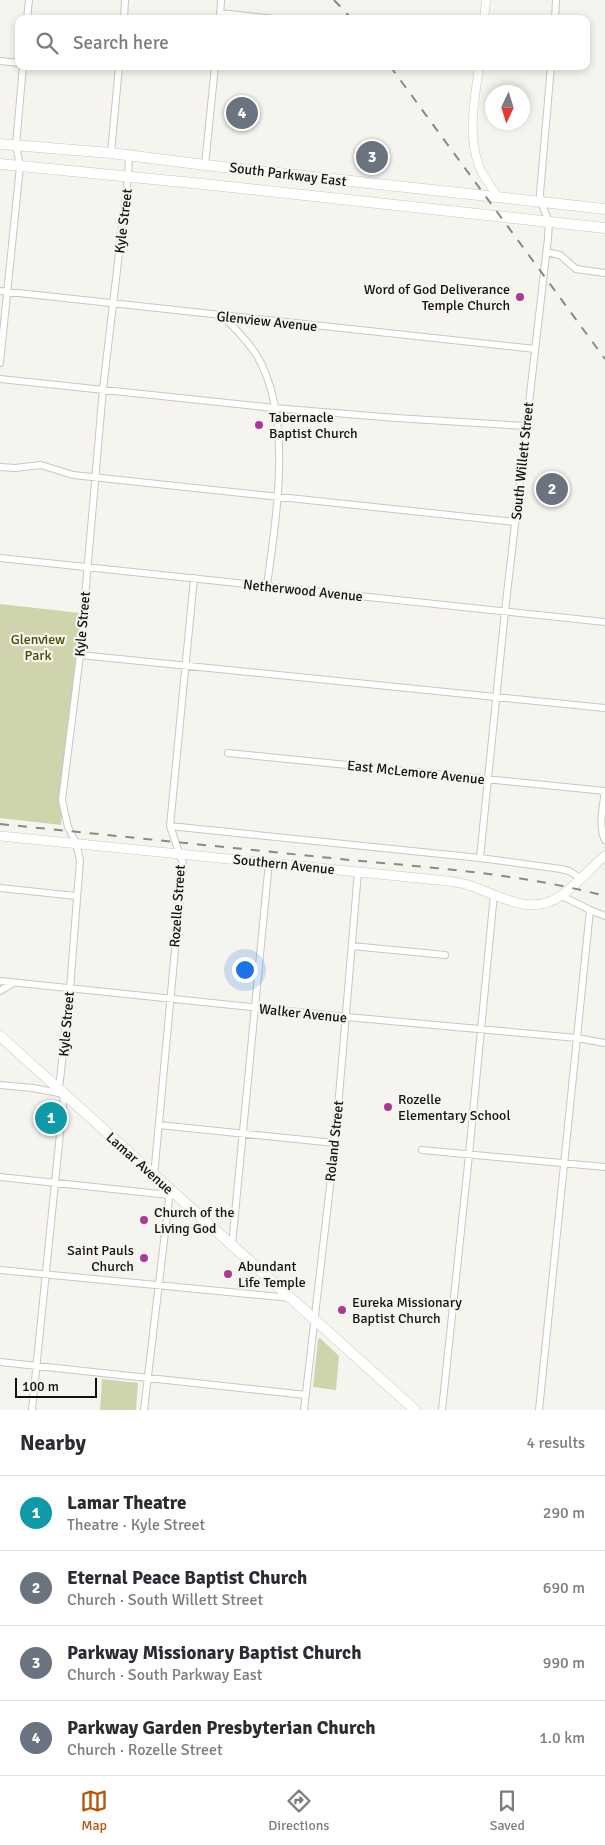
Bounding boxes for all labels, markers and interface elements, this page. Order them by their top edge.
search box [15,15,590,70]
icon: search [33,29,61,57]
text: Search here [73,31,169,55]
north arrow [485,85,530,130]
pin: 4 [226,94,258,132]
pin: 3 [356,138,388,176]
street label: South Parkway East [228,159,347,190]
street label: Kyle Street [111,188,136,254]
place label: Word of God Deliverance Temple Church [364,281,510,314]
marker: Word of God Deliverance Temple Church [514,291,526,303]
street label: Glenview Avenue [216,308,318,335]
street label: South Willett Street [508,401,537,521]
place label: Tabernacle Baptist Church [269,409,358,442]
marker: Tabernacle Baptist Church [253,419,265,431]
pin: 2 [536,470,568,508]
street label: Netherwood Avenue [242,576,364,605]
street label: Kyle Street [71,591,94,657]
park label: Glenview Park [11,631,65,664]
street label: East McLemore Avenue [346,757,486,788]
street label: Southern Avenue [232,851,336,878]
street label: Rozelle Street [166,864,189,948]
your location [232,957,258,983]
street label: Kyle Street [55,991,78,1057]
street label: Walker Avenue [258,1000,348,1027]
place label: Rozelle Elementary School [398,1091,511,1124]
pin: 1 [35,1099,67,1137]
street label: Roland Street [322,1100,347,1182]
marker: Rozelle Elementary School [382,1101,394,1113]
street label: Lamar Avenue [103,1129,177,1198]
place label: Church of the Living God [154,1204,234,1237]
marker: Church of the Living God [138,1214,150,1226]
place label: Saint Pauls Church [67,1242,134,1275]
marker: Saint Pauls Church [138,1252,150,1264]
place label: Abundant Life Temple [238,1258,306,1291]
marker: Abundant Life Temple [222,1268,234,1280]
place label: Eureka Missionary Baptist Church [352,1294,462,1327]
marker: Eureka Missionary Baptist Church [336,1304,348,1316]
scale bar [15,1375,98,1398]
text: 100 m [22,1378,59,1395]
text: Nearby [20,1430,86,1456]
text: 4 results [526,1433,585,1453]
text: Lamar Theatre [67,1491,186,1515]
text: 1 [32,1503,40,1523]
text: 290 m [543,1503,585,1523]
text: Theatre · Kyle Street [67,1515,205,1535]
text: Eternal Peace Baptist Church [67,1566,307,1590]
text: 2 [32,1578,40,1598]
text: 690 m [543,1578,585,1598]
text: Church · South Willett Street [67,1590,263,1610]
text: Parkway Missionary Baptist Church [67,1641,361,1665]
text: 3 [32,1653,40,1673]
text: 990 m [543,1653,585,1673]
text: Church · South Parkway East [67,1665,262,1685]
text: Parkway Garden Presbyterian Church [67,1716,376,1740]
text: 4 [32,1728,40,1748]
text: 1.0 km [539,1728,585,1748]
text: Church · Rozelle Street [67,1740,223,1760]
tab: Map [80,1787,108,1834]
tab: Directions [268,1787,329,1834]
tab: Saved [490,1787,525,1834]

